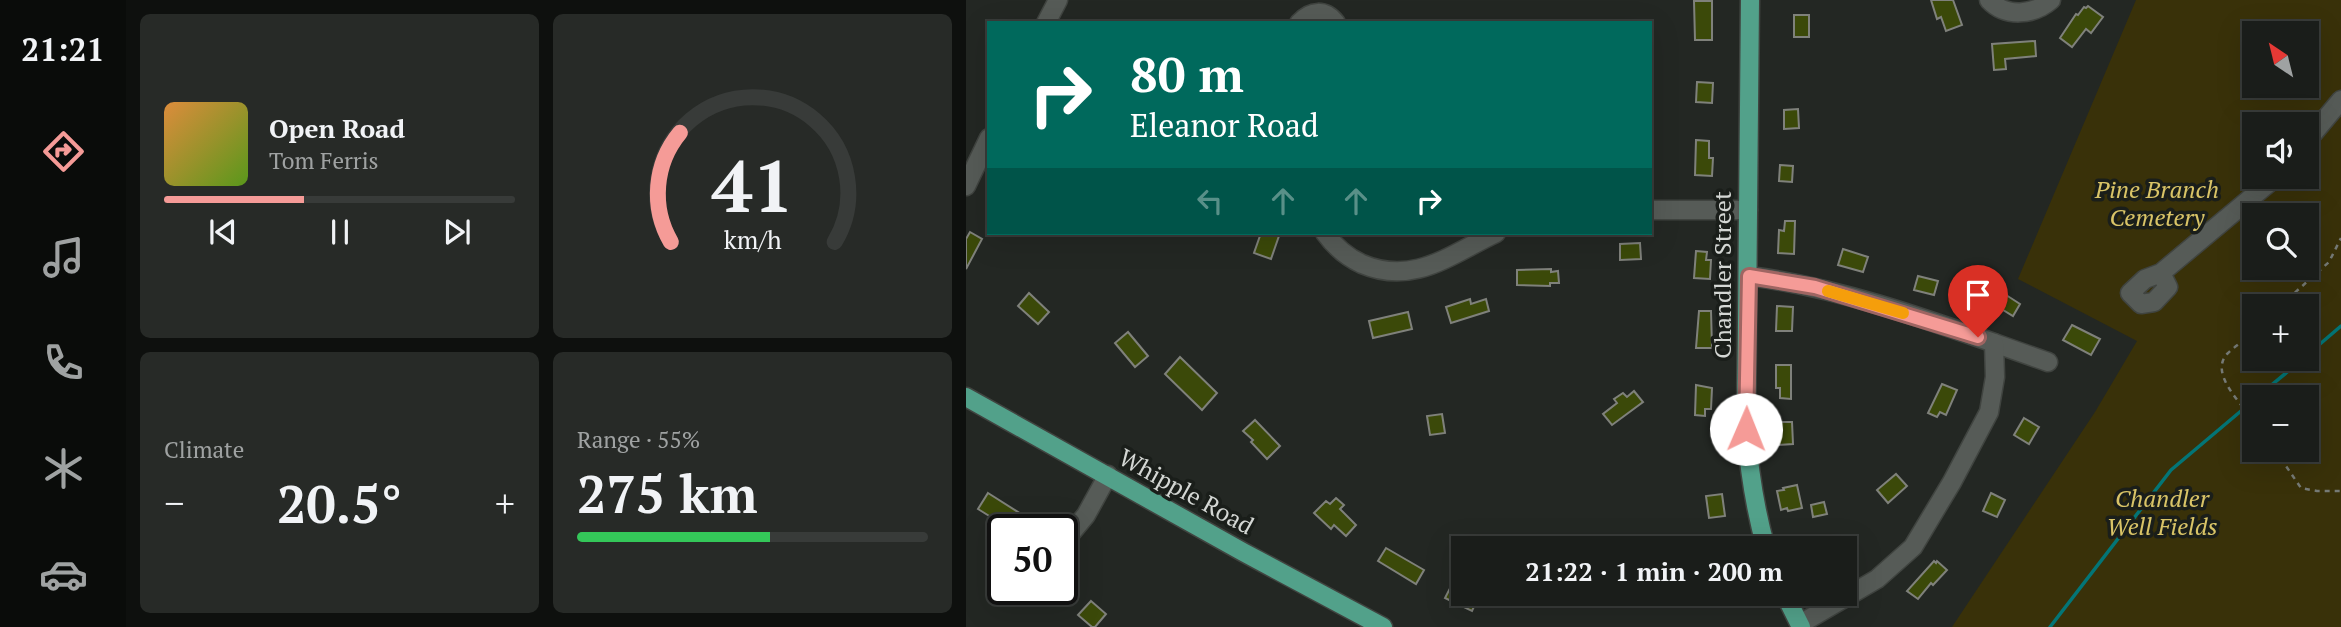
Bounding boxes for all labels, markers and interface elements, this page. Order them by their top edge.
north arrow [2242,21,2319,98]
map controls [2242,21,2319,462]
text: 21:21 [21,28,105,70]
text: 80 m [1130,41,1244,106]
icon: right [1015,49,1106,140]
text: Eleanor Road [1130,104,1319,146]
text: Open Road [269,111,405,145]
button: sound [2242,112,2319,189]
icon: directions [39,127,88,176]
text: 41 [711,137,794,234]
text: Tom Ferris [269,145,379,176]
park label: Pine Branch Cemetery [2094,173,2219,233]
icon: left [1191,182,1229,220]
icon: ahead [1264,182,1302,220]
icon: ahead [1337,182,1375,220]
icon: right [1410,182,1448,220]
street label: Chandler Street [1706,191,1738,359]
button: search [2242,203,2319,280]
icon: previous [204,213,242,251]
icon: pause [321,213,359,251]
icon: next [438,213,476,251]
text: km/h [724,223,782,256]
icon: music [39,233,88,282]
pin [1948,265,2008,337]
icon: arrive [1959,276,1997,314]
button: + [2242,294,2319,371]
icon: phone [39,338,88,387]
button: − [2242,385,2319,462]
position arrow [1709,392,1783,466]
text: Range · 55% [577,424,700,455]
text: Climate [164,434,244,465]
street label: Whipple Road [1113,441,1260,541]
icon: climate [39,444,88,493]
text: 275 km [577,459,758,528]
text: 20.5° [277,469,402,538]
text: − [164,478,184,528]
text: + [495,478,515,528]
park label: Chandler Well Fields [2106,482,2218,542]
speed limit sign: 50 [987,514,1078,605]
icon: car [39,550,88,599]
text: 21:22 · 1 min · 200 m [1525,554,1783,588]

